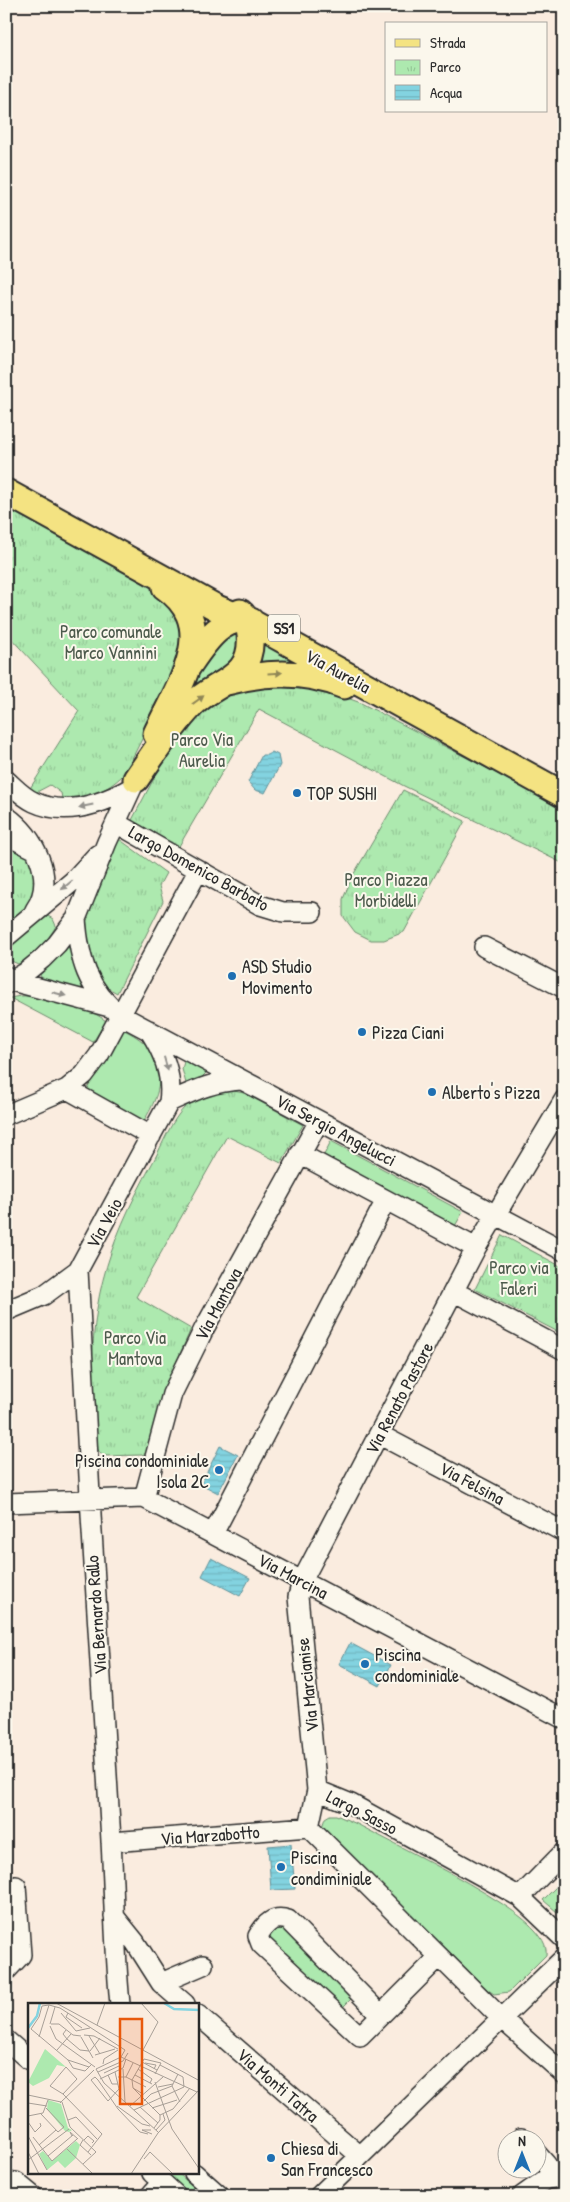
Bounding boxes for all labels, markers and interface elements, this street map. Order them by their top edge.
legend [385,22,548,112]
text: Strada [430,32,466,53]
text: Parco [430,56,461,77]
text: Acqua [430,82,462,103]
road number: SS1 [268,614,300,641]
park label: Parco comunale Marco Vannini [60,619,162,665]
street label: Via Aurelia [301,643,375,699]
one-way arrow [267,669,283,677]
one-way arrow [191,695,205,705]
park label: Parco Via Aurelia [171,727,233,773]
place label: TOP SUSHI [307,781,377,806]
marker: TOP SUSHI [291,787,303,799]
one-way arrow [78,802,93,810]
street label: Largo Domenico Barbato [124,819,274,917]
park label: Parco Piazza Morbidelli [344,867,428,913]
one-way arrow [61,880,74,891]
place label: ASD Studio Movimento [242,954,312,1000]
marker: ASD Studio Movimento [226,970,238,982]
one-way arrow [51,990,66,998]
place label: Pizza Ciani [372,1020,444,1045]
marker: Pizza Ciani [356,1026,368,1038]
one-way arrow [162,1056,170,1071]
place label: Alberto's Pizza [442,1080,540,1105]
marker: Alberto's Pizza [426,1086,438,1098]
street label: Via Sergio Angelucci [271,1088,401,1172]
street label: Via Veio [80,1193,128,1253]
park label: Parco via Faleri [489,1255,549,1301]
street label: Via Mantova [188,1263,248,1345]
park label: Parco Via Mantova [104,1325,166,1371]
street label: Via Renato Pastore [359,1338,439,1458]
place label: Piscina condominiale Isola 2C [75,1448,209,1494]
street label: Via Felsina [435,1455,509,1511]
marker: Piscina condominiale Isola 2C [213,1464,225,1476]
street label: Via Marcina [253,1547,333,1605]
street label: Via Bernardo Rallo [79,1555,113,1675]
street label: Via Marcianise [290,1637,324,1733]
place label: Piscina condominiale [375,1642,459,1688]
marker: Piscina condominiale [359,1658,371,1670]
street label: Largo Sasso [322,1783,402,1841]
street label: Via Marzabotto [160,1819,260,1851]
place label: Piscina condiminiale [291,1845,372,1891]
marker: Piscina condiminiale [275,1861,287,1873]
inset map [28,2003,199,2174]
street label: Via Monti Tatra [232,2042,324,2128]
north arrow [498,2130,548,2180]
text: N [518,2131,526,2150]
place label: Chiesa di San Francesco [281,2136,373,2182]
marker: Chiesa di San Francesco [265,2152,277,2164]

